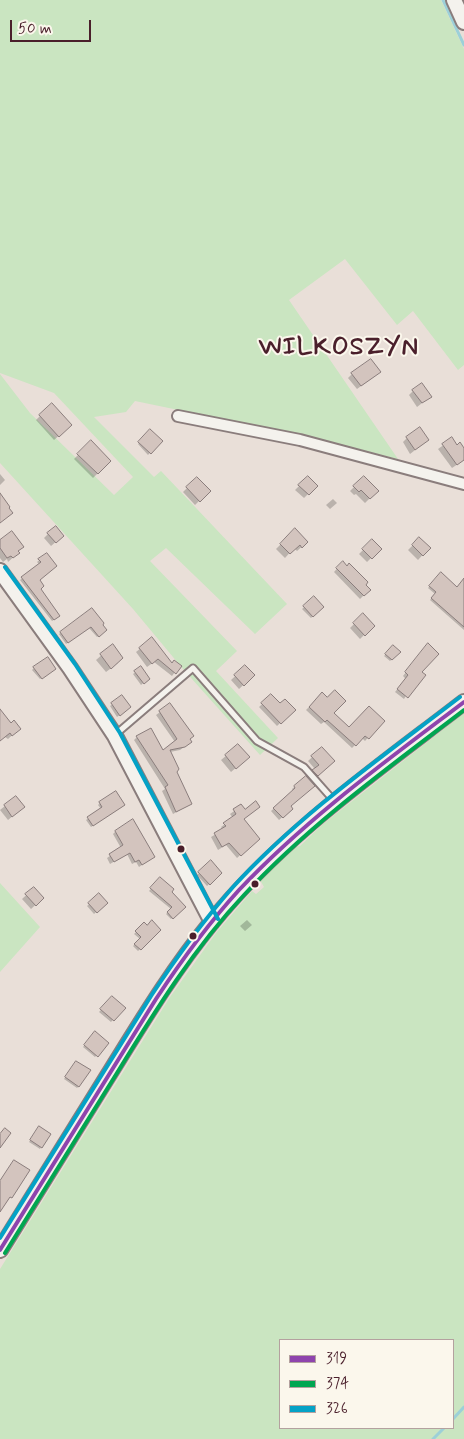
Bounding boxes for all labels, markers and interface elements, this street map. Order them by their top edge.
scale bar [12,10,94,42]
text: 50 m [18,19,52,39]
district label: WILKOSZYN [264,334,414,364]
unlabelled marker [176,844,186,854]
unlabelled marker [250,879,260,889]
unlabelled marker [188,931,198,941]
legend [279,1339,454,1429]
text: 319 [326,1349,347,1369]
text: 374 [326,1374,349,1394]
text: 326 [326,1399,348,1419]

